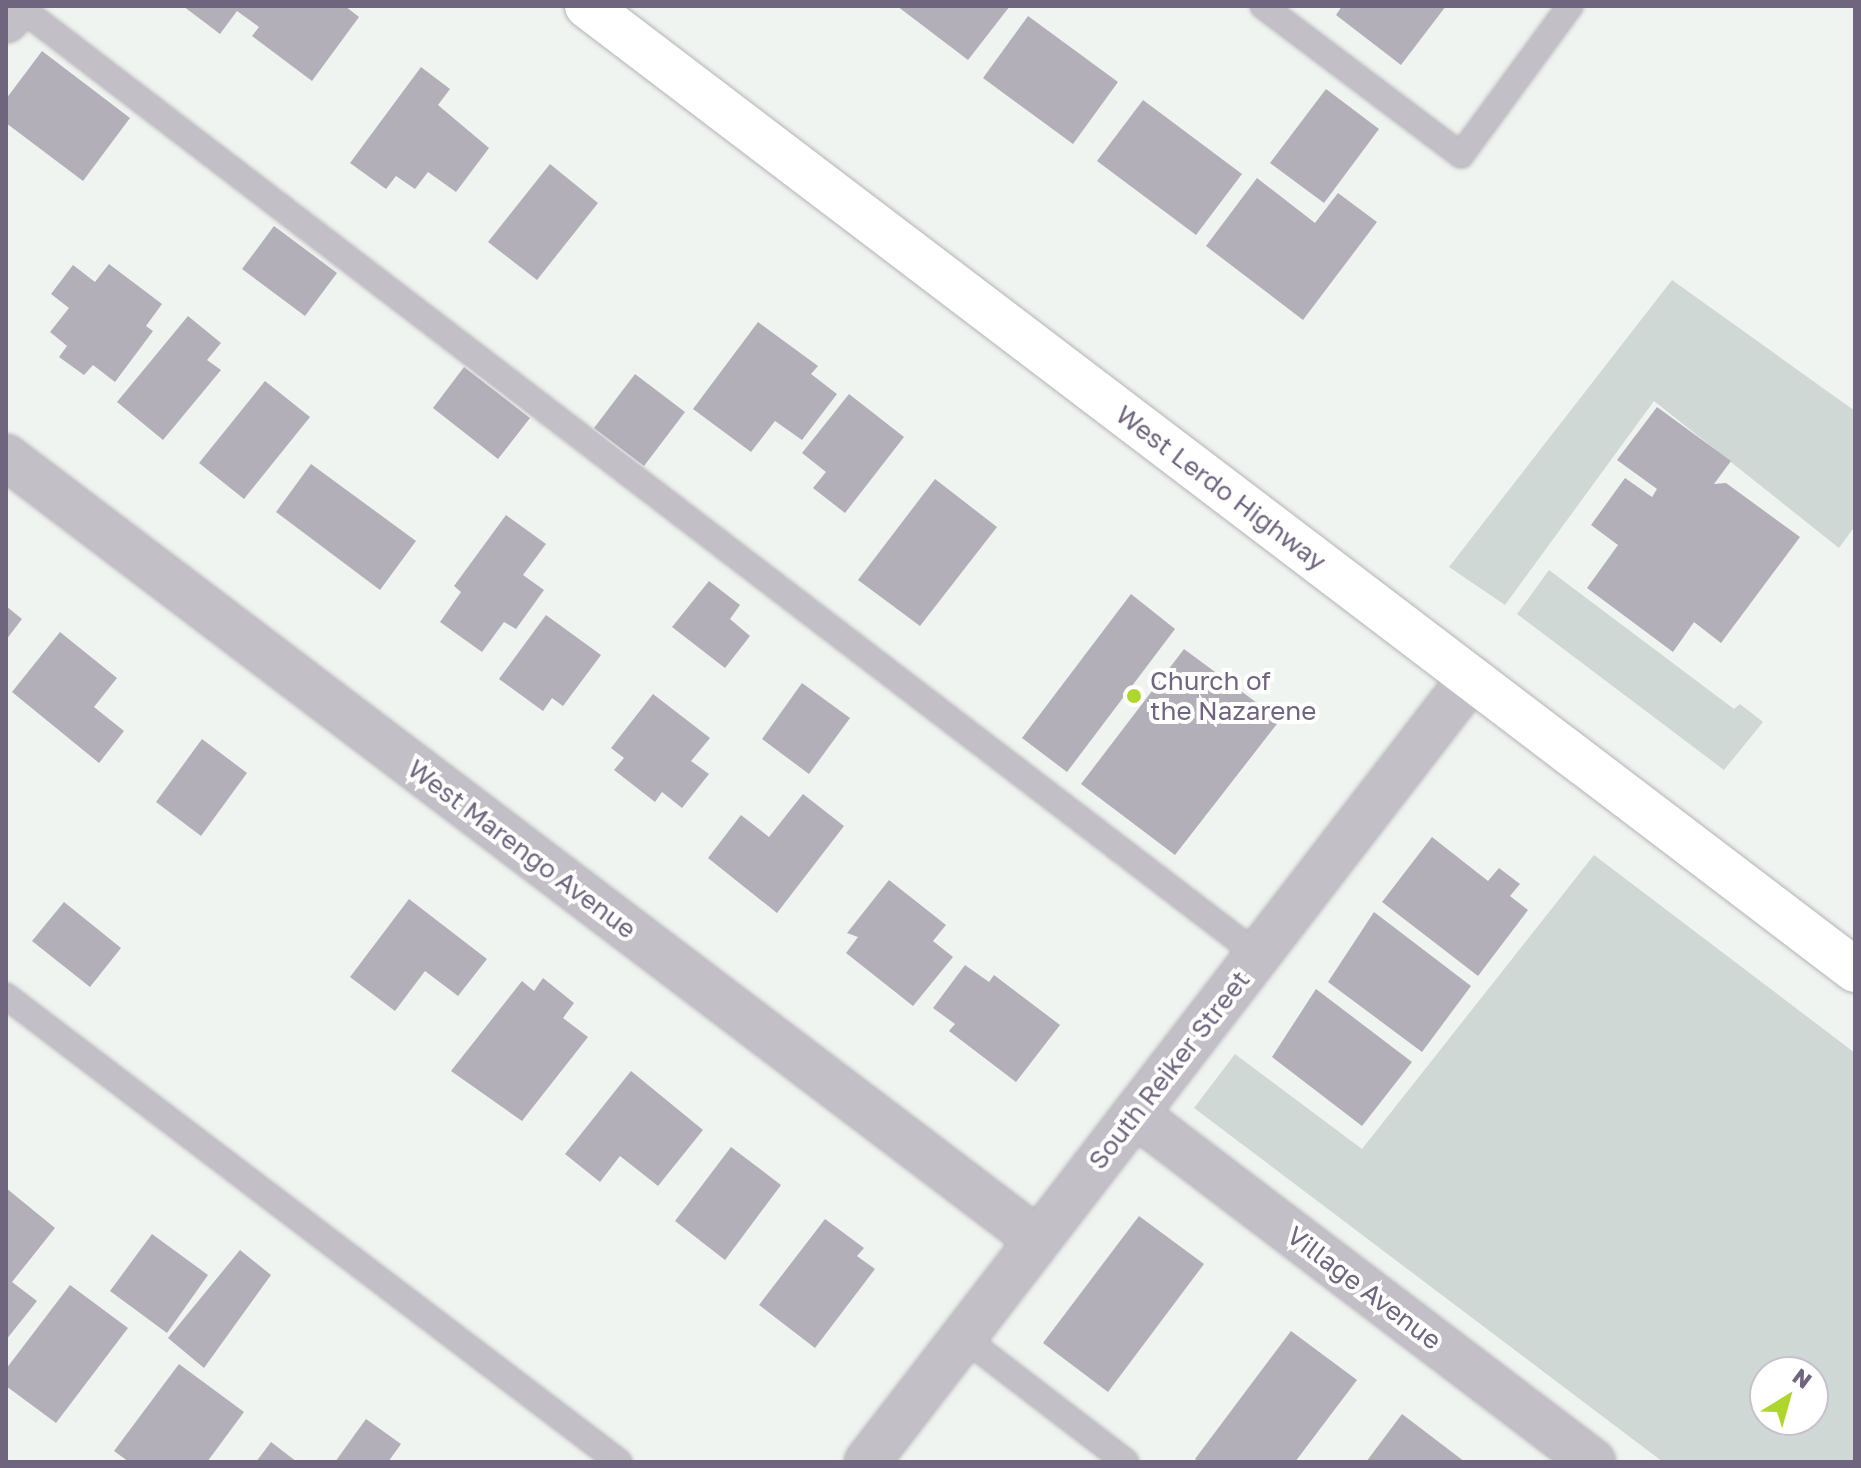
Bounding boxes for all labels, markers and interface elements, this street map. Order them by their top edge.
street label: West Lerdo Highway [1110,399,1332,577]
place label: Church of the Nazarene [1150,665,1316,726]
marker: Church of the Nazarene [1125,687,1143,705]
street label: West Marengo Avenue [402,753,642,945]
street label: South Reiker Street [1082,965,1256,1175]
street label: Village Avenue [1281,1220,1447,1356]
north arrow [1749,1356,1829,1436]
text: N [1788,1362,1817,1394]

